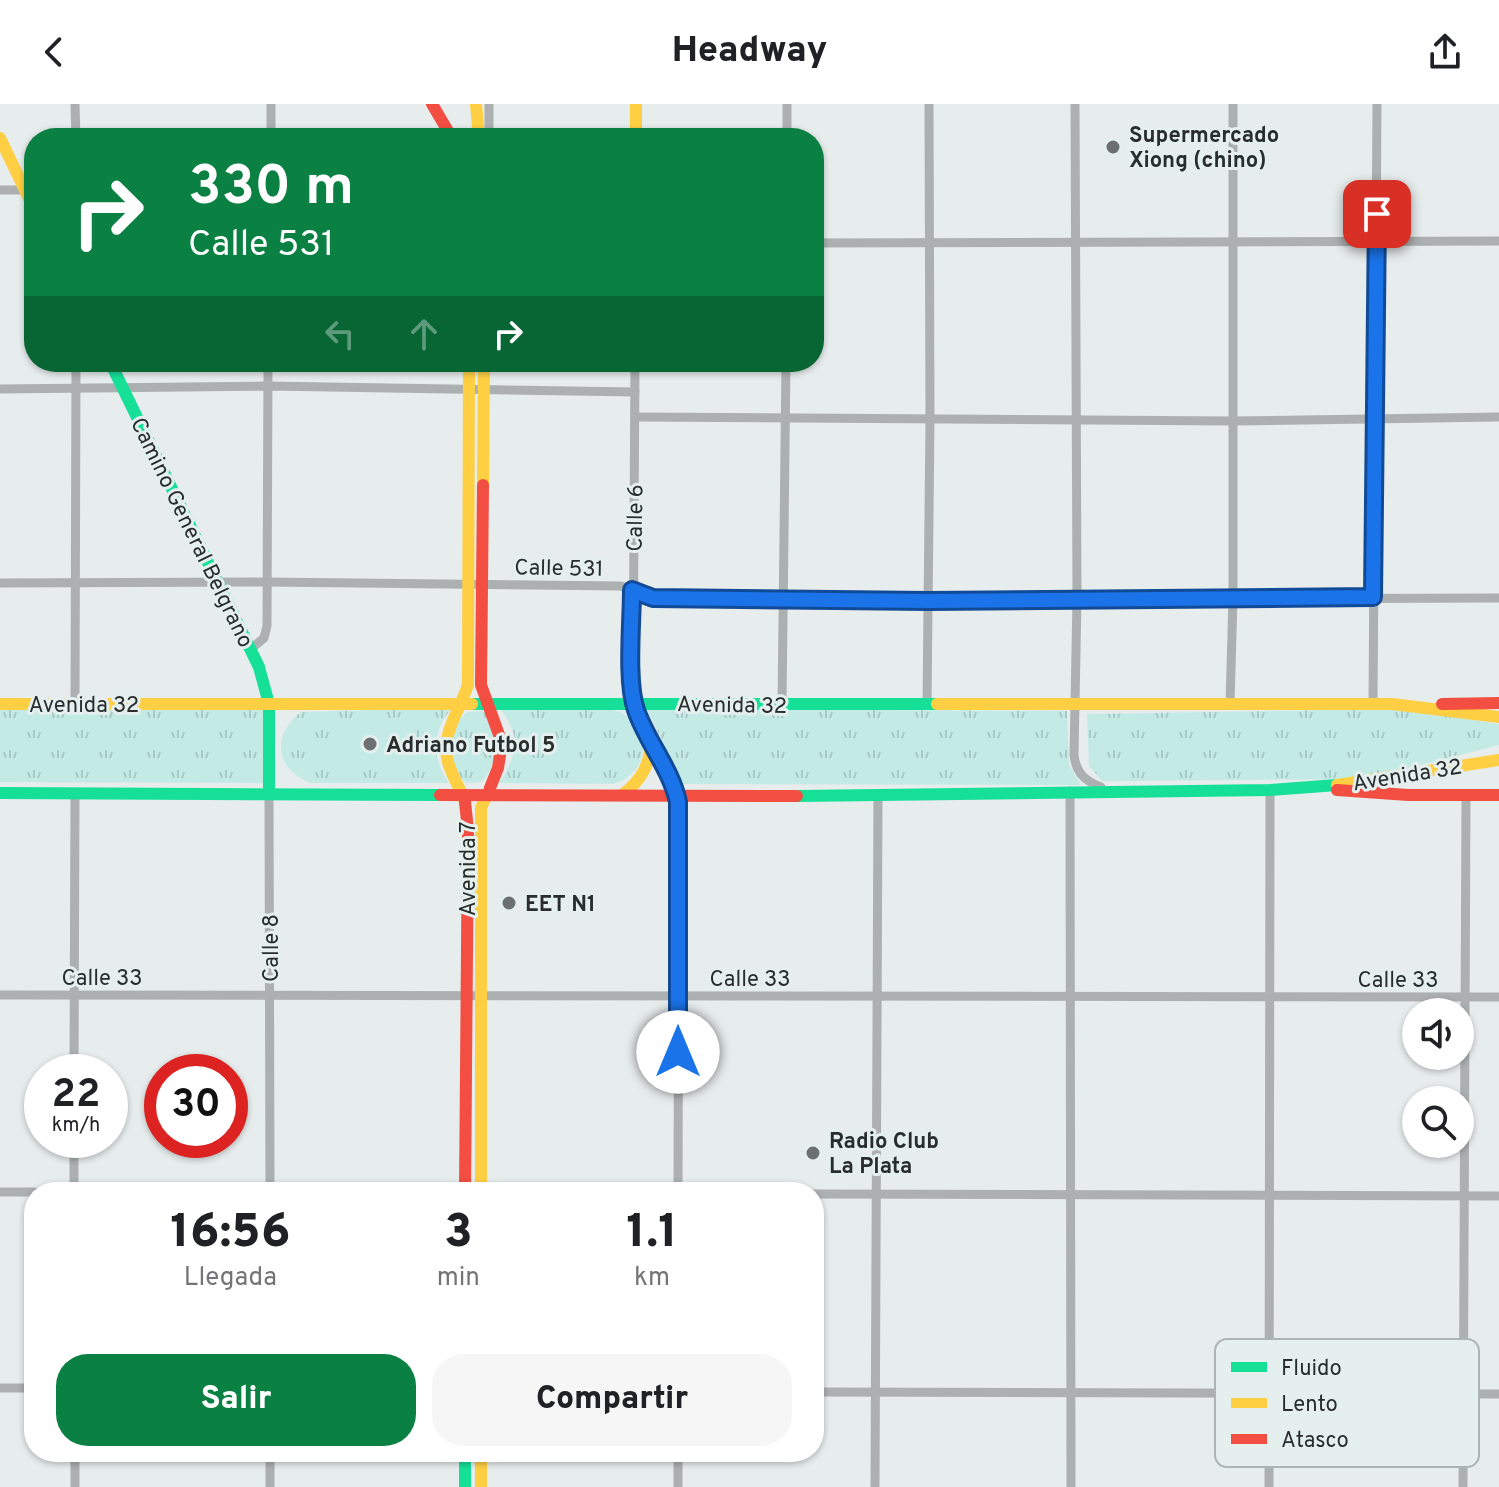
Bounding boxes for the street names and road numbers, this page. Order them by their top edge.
street label: Camino General Belgrano [123,414,258,653]
street label: Calle 6 [622,484,651,552]
street label: Calle 531 [514,555,604,584]
street label: Avenida 32 [677,692,787,721]
street label: Avenida 32 [29,693,139,720]
street label: Avenida 32 [1351,754,1464,798]
street label: Avenida 7 [456,822,483,916]
street label: Calle 8 [259,914,286,982]
street label: Calle 33 [62,966,142,993]
street label: Calle 33 [710,967,790,994]
street label: Calle 33 [1358,968,1438,995]

